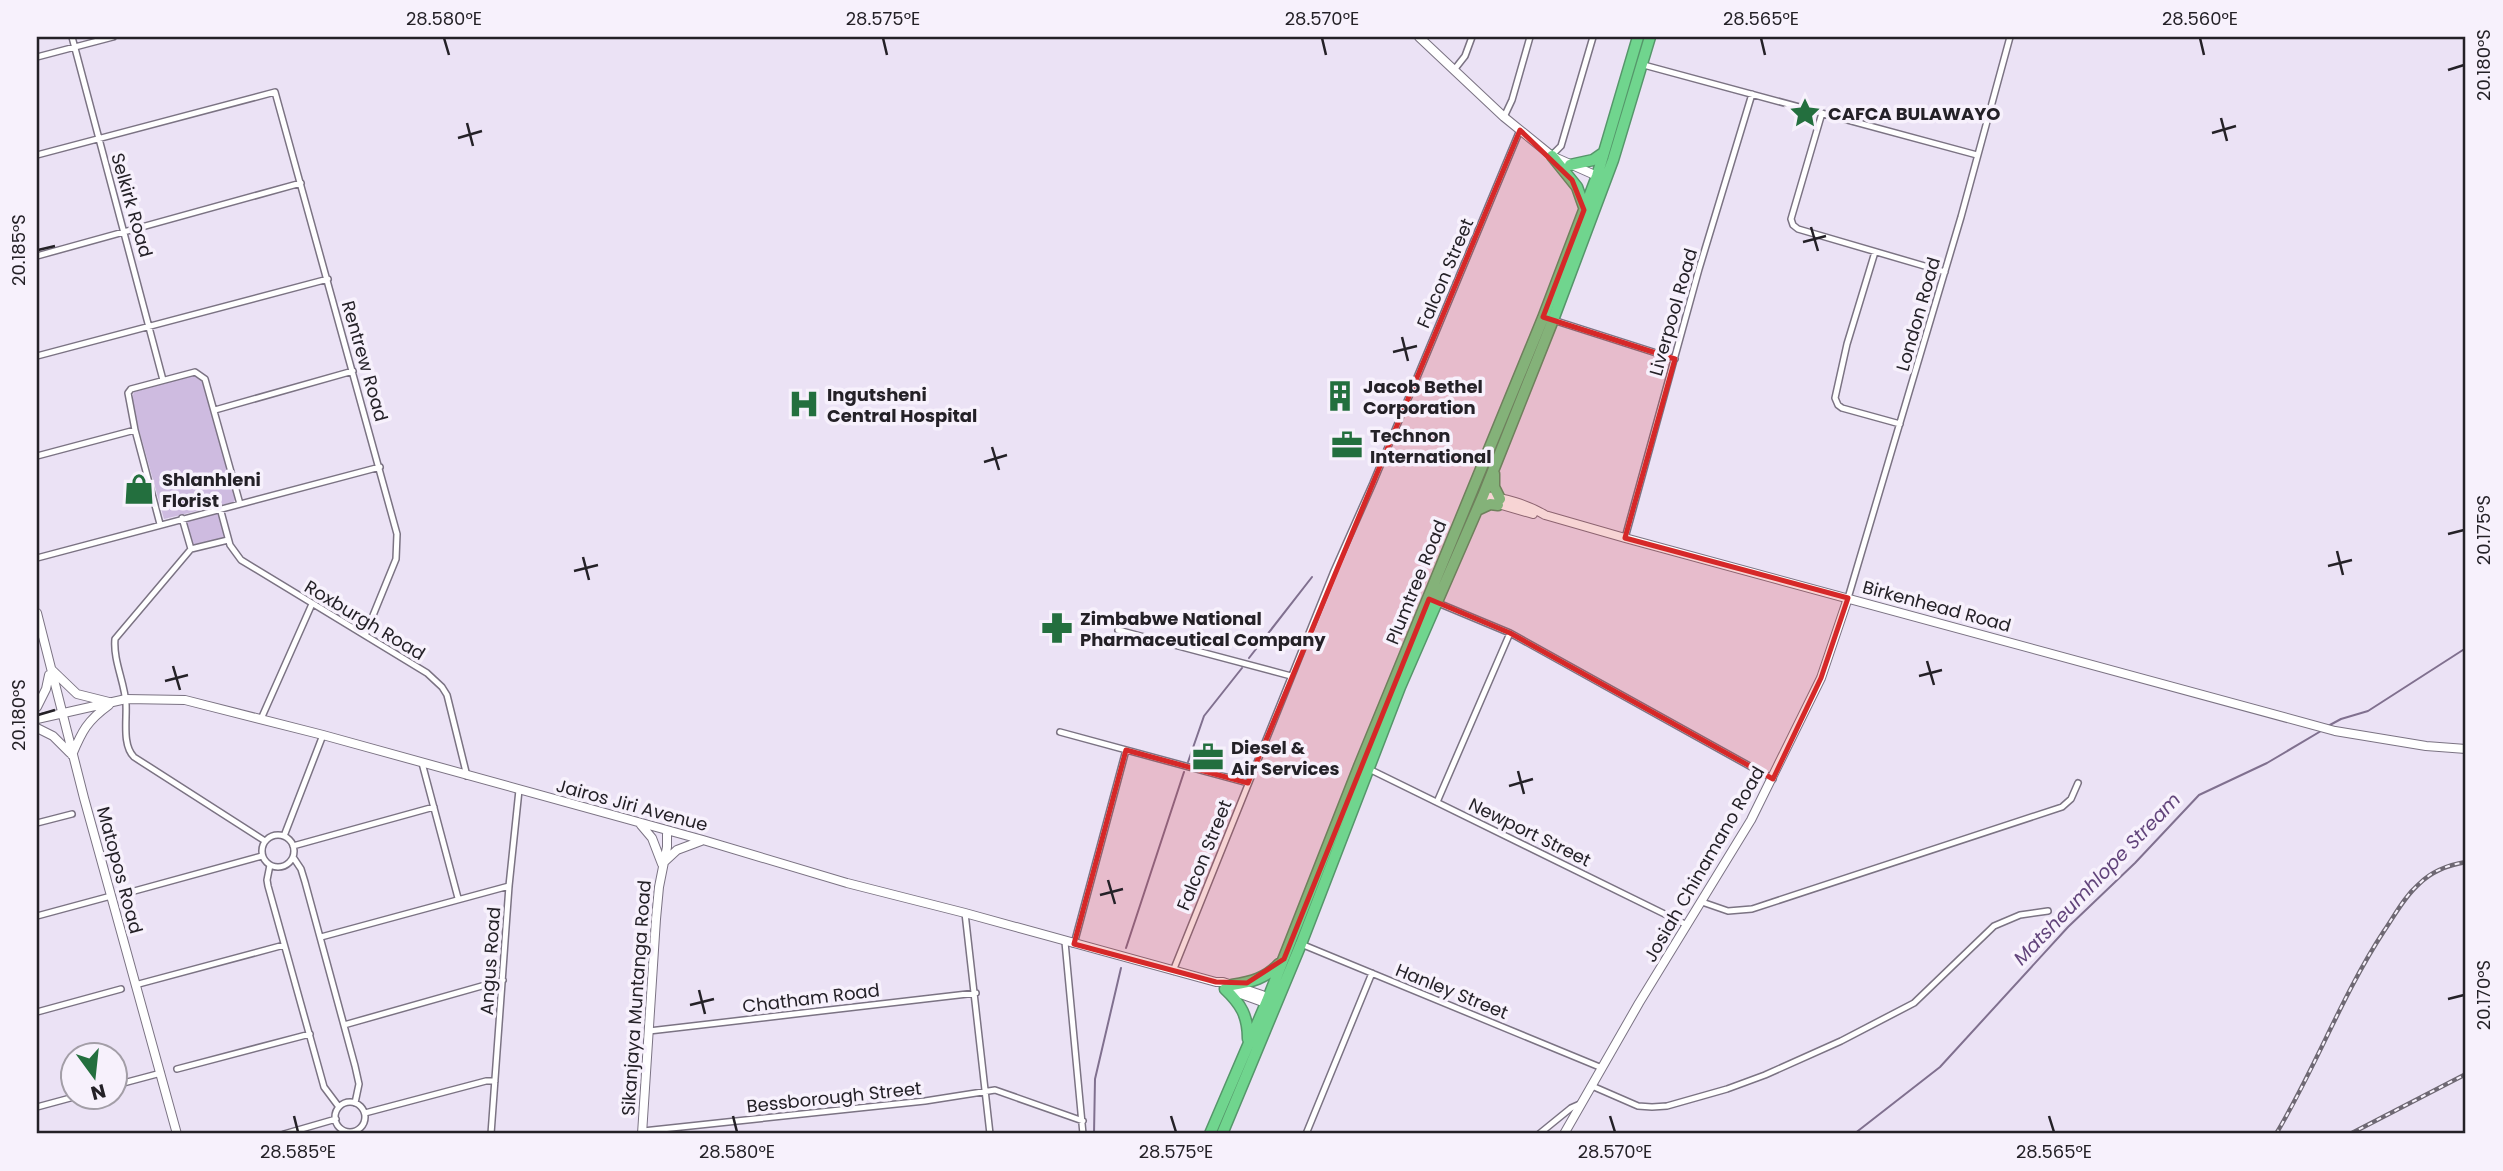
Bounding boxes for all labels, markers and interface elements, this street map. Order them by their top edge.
text: 28.580°E [406,6,482,31]
text: 28.575°E [846,6,920,31]
text: 28.570°E [1285,6,1359,31]
text: 28.565°E [1723,6,1799,31]
text: 28.560°E [2162,6,2238,31]
text: 20.180°S [2471,29,2496,101]
place icon: CAFCA BULAWAYO [1788,96,1822,130]
place label: CAFCA BULAWAYO [1828,101,2000,126]
street label: Selkirk Road [105,150,159,260]
text: 20.185°S [6,214,31,286]
street label: Falcon Street [1411,214,1479,332]
street label: Liverpool Road [1643,245,1703,379]
street label: London Road [1890,254,1946,374]
street label: Rentrew Road [336,298,394,424]
place label: Jacob Bethel Corporation [1363,374,1483,420]
building icon: Jacob Bethel Corporation [1323,379,1357,413]
place label: Ingutsheni Central Hospital [827,382,977,428]
hospital icon: Ingutsheni Central Hospital [787,387,821,421]
place label: Technon International [1370,423,1492,469]
office icon: Technon International [1330,428,1364,462]
place label: Shlanhleni Florist [162,467,261,513]
shop icon: Shlanhleni Florist [122,472,156,506]
text: 20.175°S [2471,495,2496,565]
street label: Plumtree Road [1380,516,1452,648]
street label: Roxburgh Road [300,574,430,666]
street label: Birkenhead Road [1860,574,2014,638]
place label: Zimbabwe National Pharmaceutical Company [1080,606,1326,652]
pharmacy icon: Zimbabwe National Pharmaceutical Company [1040,611,1074,645]
text: 20.180°S [6,679,31,751]
place label: Diesel & Air Services [1231,735,1340,781]
office icon: Diesel & Air Services [1191,740,1225,774]
street label: Josiah Chinamano Road [1638,762,1770,966]
street label: Jairos Jiri Avenue [553,773,711,837]
water label: Matsheumhlope Stream [2007,787,2187,971]
street label: Newport Street [1465,792,1595,872]
street label: Falcon Street [1170,796,1238,914]
street label: Matopos Road [91,804,149,936]
street label: Sikanjaya Muntanga Road [615,879,657,1117]
street label: Angus Road [474,906,506,1016]
street label: Hanley Street [1392,957,1512,1025]
text: 20.170°S [2471,960,2496,1030]
street label: Chatham Road [741,977,881,1019]
north arrow [60,1042,130,1112]
street label: Bessborough Street [745,1075,923,1119]
text: N [88,1077,109,1107]
text: 28.585°E [260,1139,336,1164]
text: 28.580°E [699,1139,775,1164]
text: 28.575°E [1139,1139,1213,1164]
text: 28.570°E [1578,1139,1652,1164]
text: 28.565°E [2016,1139,2092,1164]

